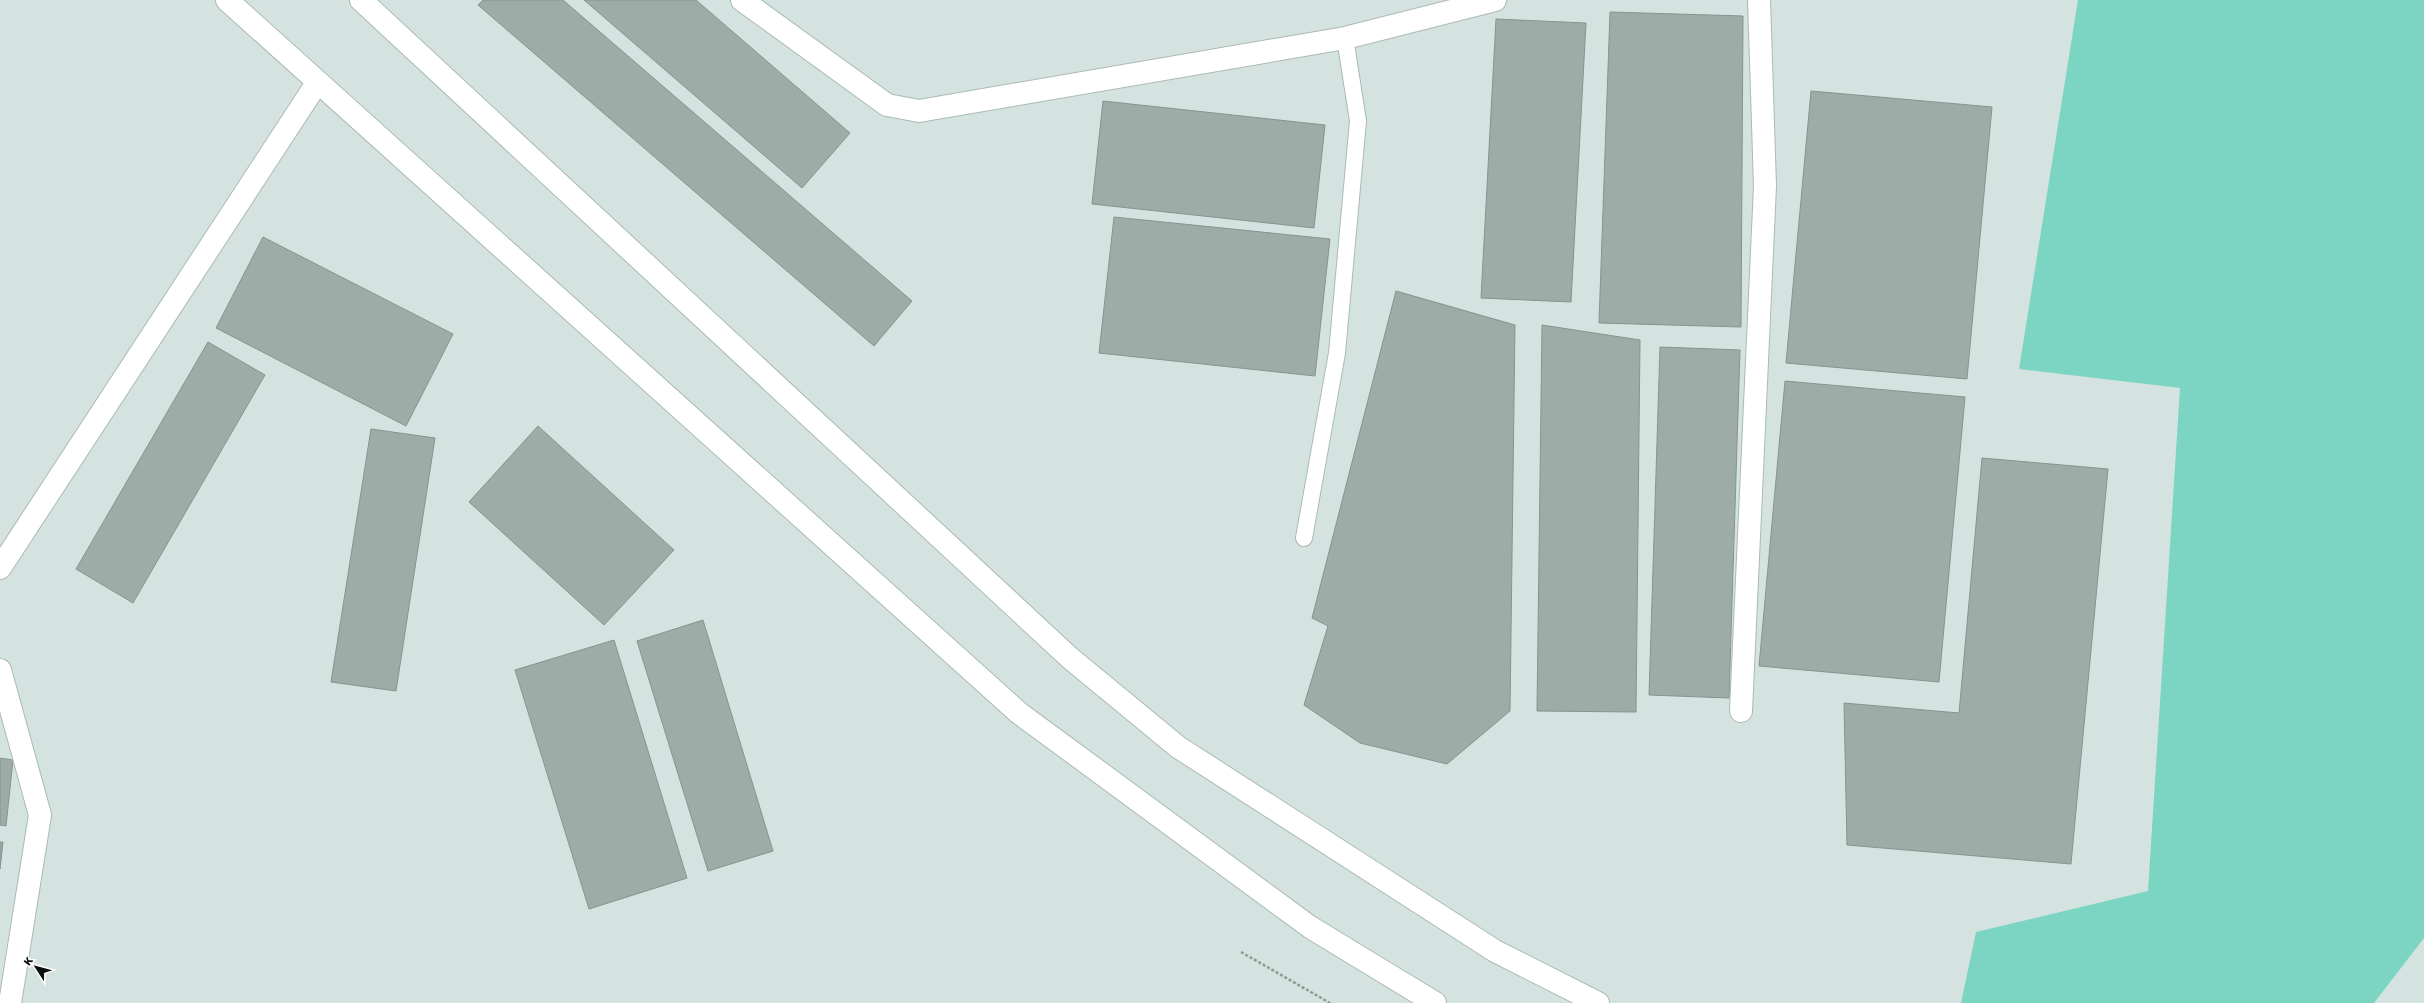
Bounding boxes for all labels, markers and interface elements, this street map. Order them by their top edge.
north arrow [16,947,56,987]
text: K [21,954,36,968]

